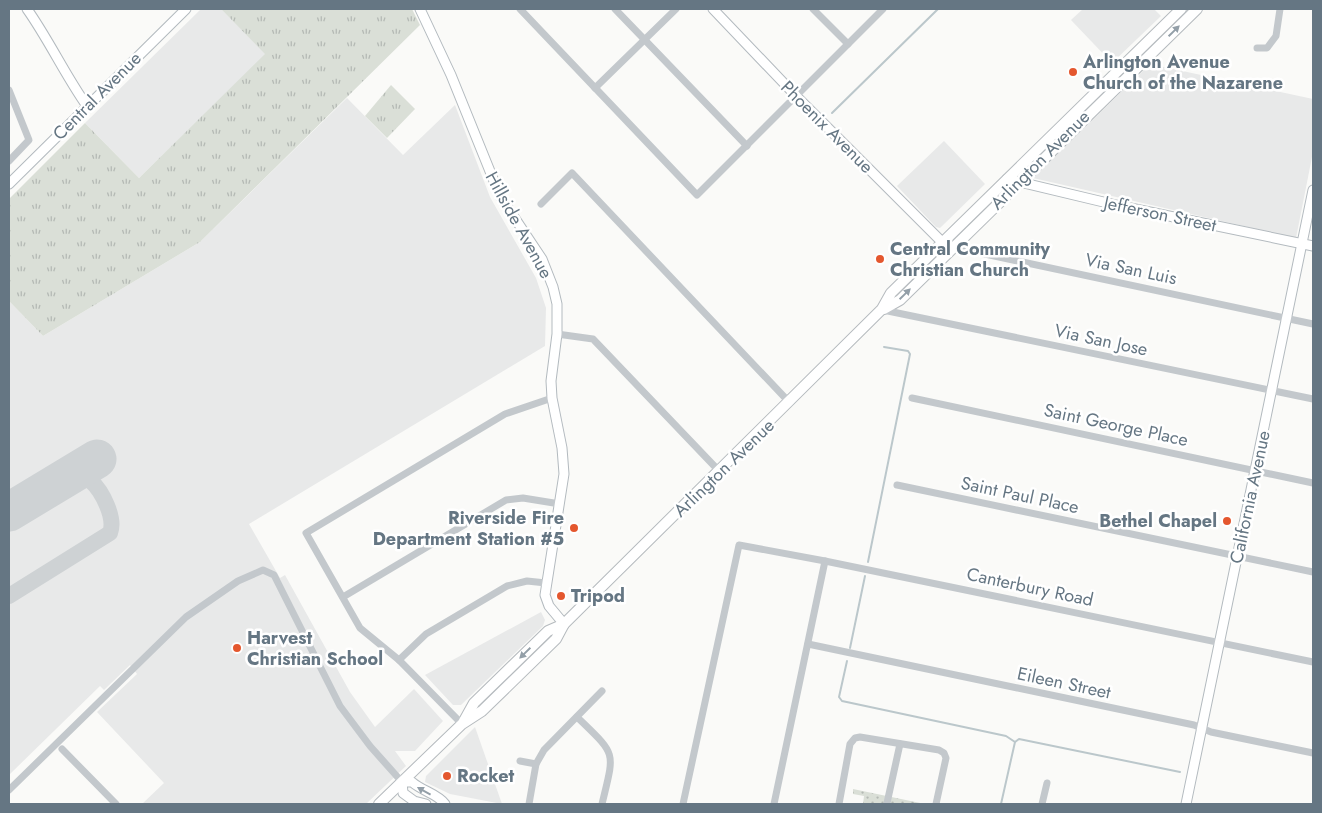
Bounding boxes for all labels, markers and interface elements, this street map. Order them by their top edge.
one-way arrow [1167,25,1179,37]
street label: Central Avenue [47,46,147,146]
place label: Arlington Avenue Church of the Nazarene [1082,49,1283,96]
marker: Arlington Avenue Church of the Nazarene [1067,66,1079,78]
street label: Phoenix Avenue [775,75,879,179]
street label: Arlington Avenue [984,104,1096,216]
street label: Hillside Avenue [479,167,559,283]
street label: Jefferson Street [1099,189,1219,239]
place label: Central Community Christian Church [890,236,1051,283]
street label: Via San Luis [1083,247,1179,291]
marker: Central Community Christian Church [874,253,886,265]
one-way arrow [899,288,911,300]
street label: Via San Jose [1052,317,1150,363]
street label: Saint George Place [1042,397,1190,453]
street label: Arlington Avenue [668,413,780,523]
street label: California Avenue [1223,428,1277,566]
street label: Saint Paul Place [959,470,1081,520]
place label: Riverside Fire Department Station #5 [373,505,564,552]
place label: Bethel Chapel [1099,508,1217,534]
marker: Bethel Chapel [1221,515,1233,527]
marker: Riverside Fire Department Station #5 [568,522,580,534]
street label: Canterbury Road [964,561,1096,613]
place label: Tripod [571,583,625,609]
marker: Tripod [555,590,567,602]
place label: Harvest Christian School [247,625,383,672]
marker: Harvest Christian School [231,642,243,654]
one-way arrow [520,647,532,659]
street label: Eileen Street [1015,660,1114,706]
place label: Rocket [457,763,515,789]
marker: Rocket [441,770,453,782]
one-way arrow [417,787,432,795]

